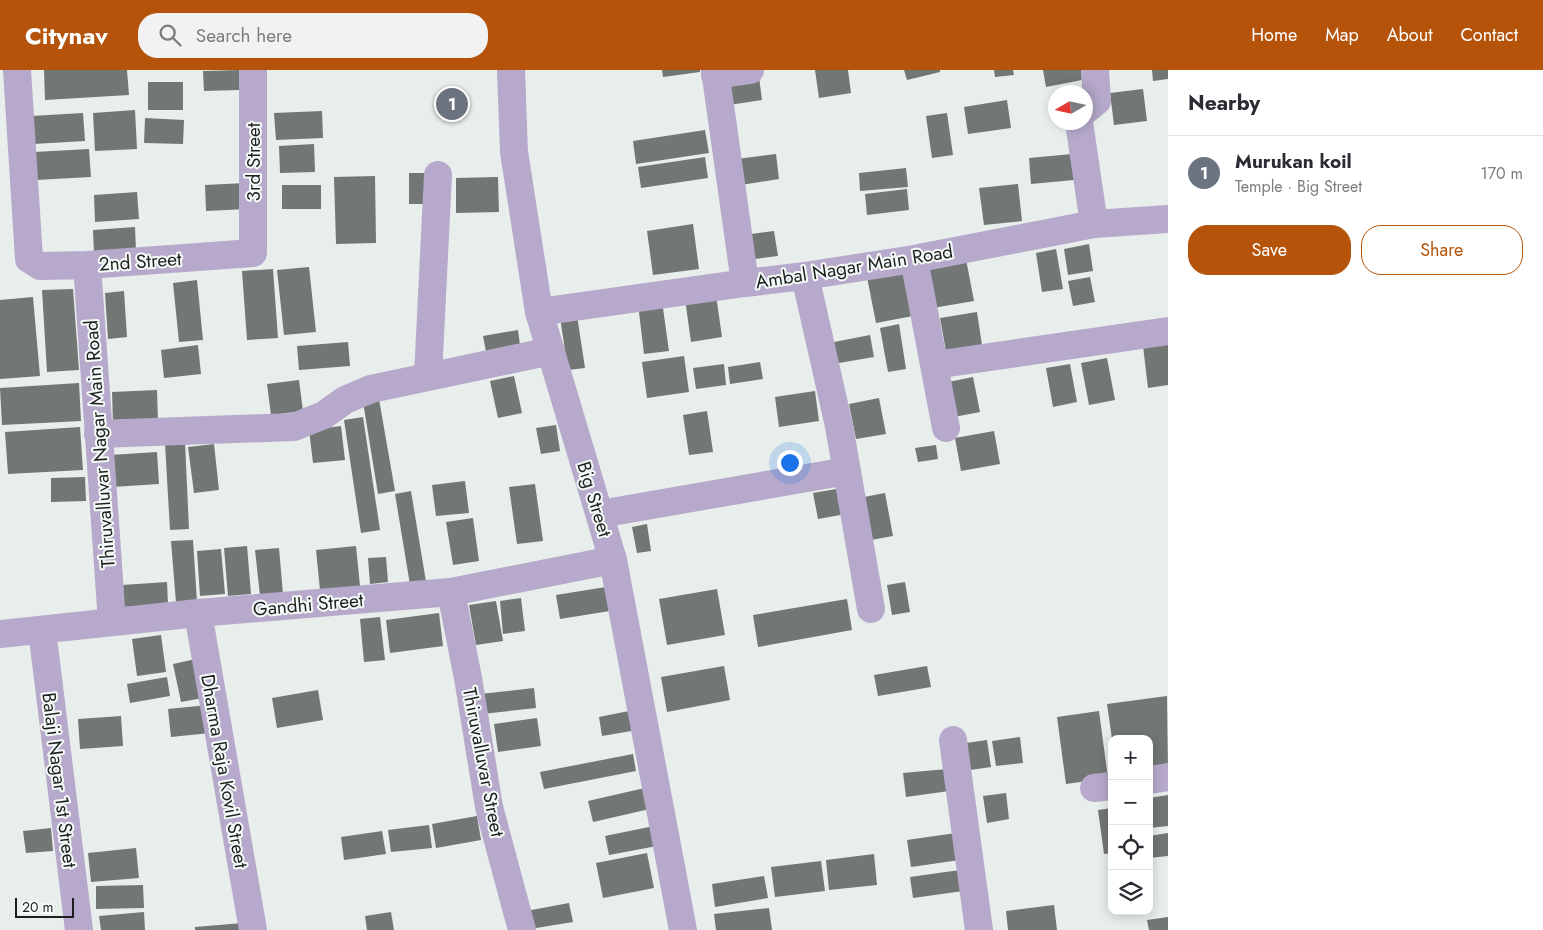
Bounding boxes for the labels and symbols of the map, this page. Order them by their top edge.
pin: 1 [436,85,468,123]
north arrow [1048,85,1093,130]
street label: 3rd Street [240,122,267,201]
street label: Ambal Nagar Main Road [753,238,955,295]
street label: 2nd Street [98,245,183,278]
street label: Thiruvalluvar Nagar Main Road [77,319,122,569]
your location [777,450,803,476]
street label: Big Street [570,458,619,541]
street label: Gandhi Street [252,586,365,623]
street label: Dharma Raja Kovil Street [194,672,255,871]
street label: Thiruvalluvar Street [456,685,511,839]
street label: Balaji Nagar 1st Street [35,691,84,870]
scale bar [15,895,74,918]

